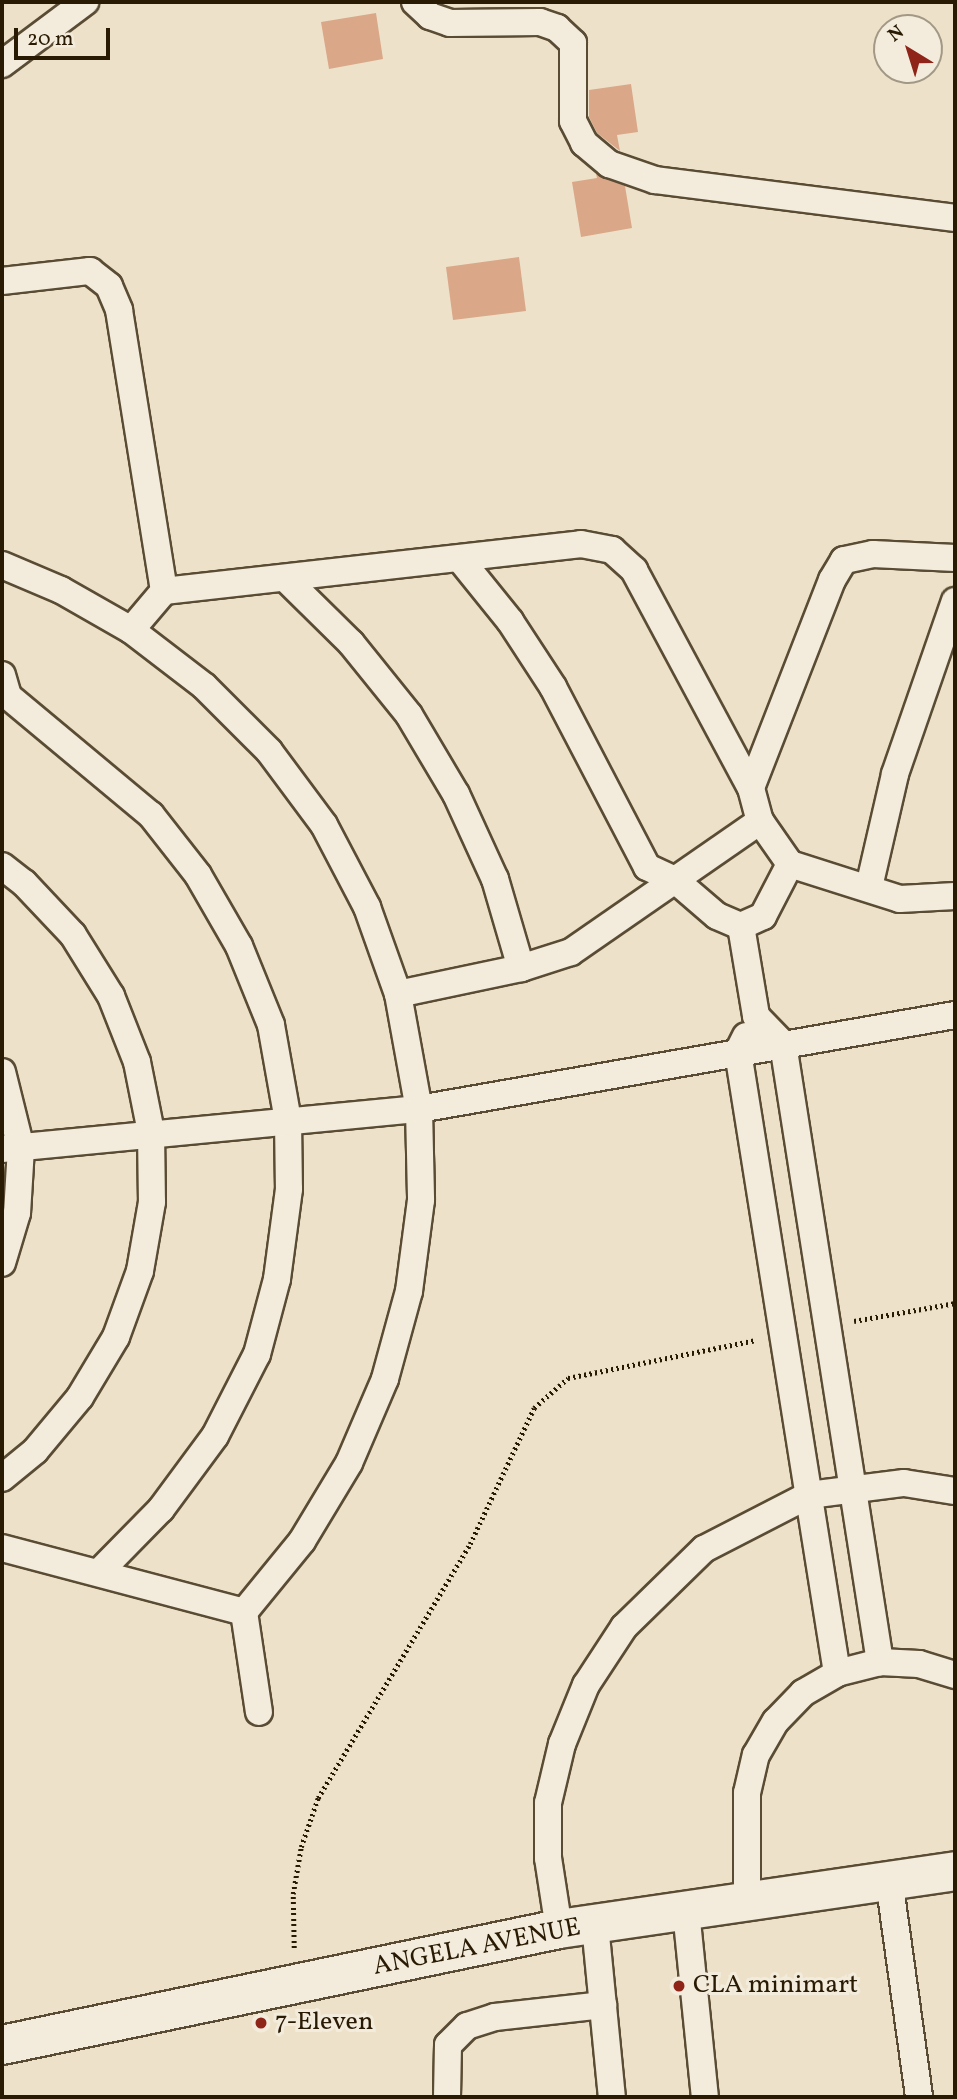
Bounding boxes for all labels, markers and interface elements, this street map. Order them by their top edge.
scale bar [18,14,114,58]
north arrow [873,14,943,84]
text: N [883,20,910,49]
text: 20 m [27,25,73,54]
street label: ANGELA AVENUE [371,1913,583,1983]
place label: CLA minimart [693,1970,858,2002]
marker: CLA minimart [671,1978,687,1994]
place label: 7-Eleven [275,2007,373,2039]
marker: 7-Eleven [253,2015,269,2031]

